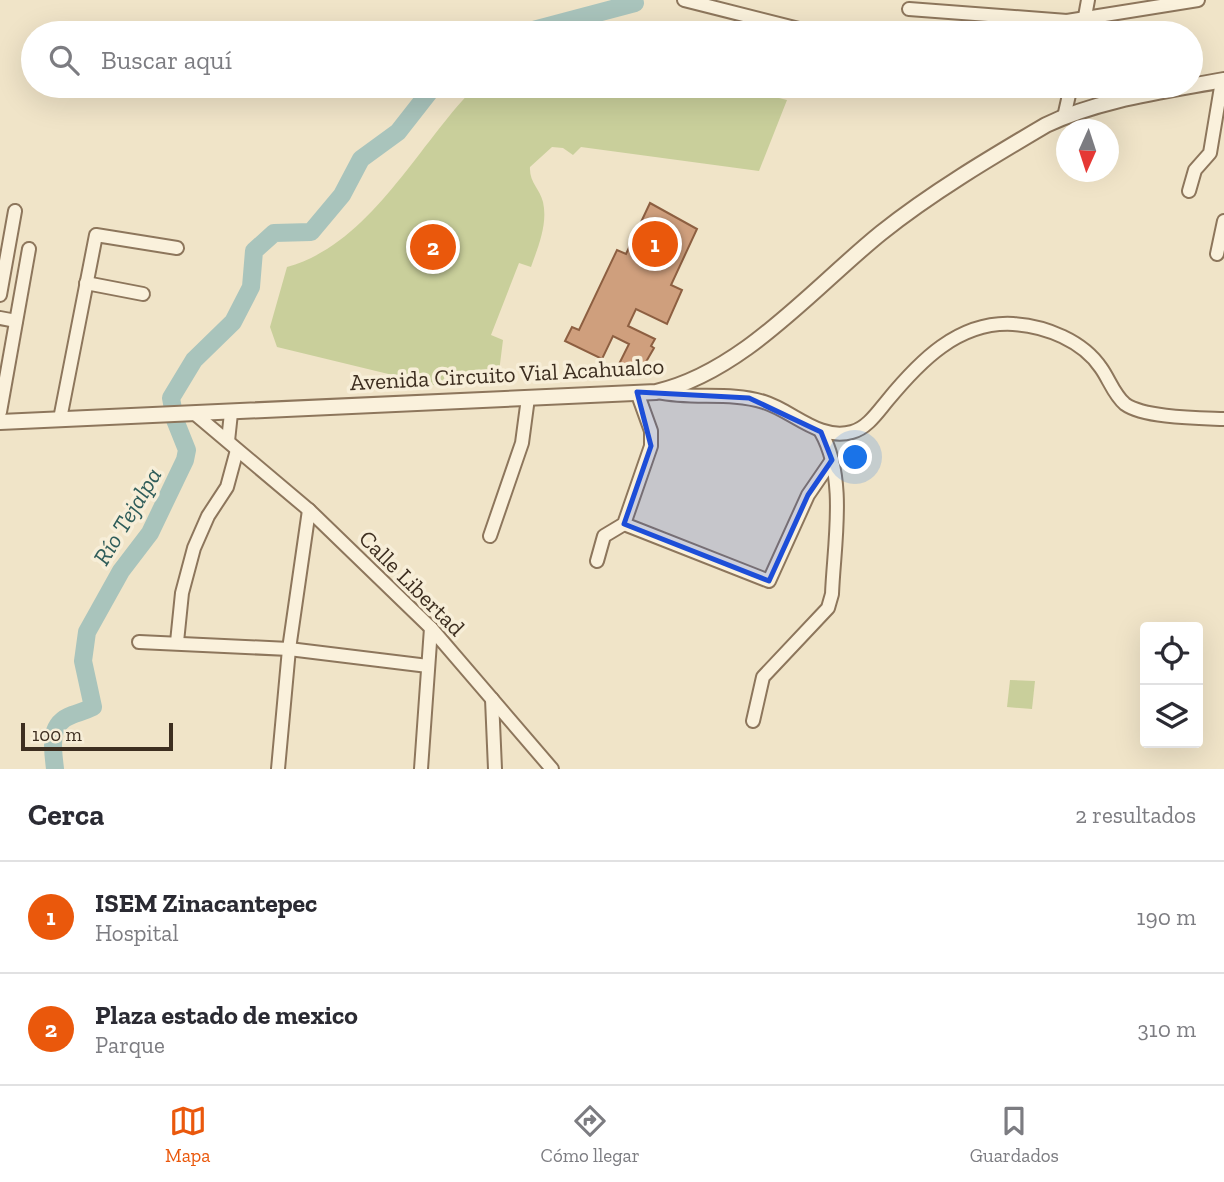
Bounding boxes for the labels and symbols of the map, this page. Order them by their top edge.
north arrow [1056,119,1119,182]
pin: 1 [632,218,678,270]
pin: 2 [410,221,456,273]
street label: Avenida Circuito Vial Acahualco [349,352,665,396]
your location [838,440,872,474]
water label: Río Tejalpa [87,462,167,570]
street label: Calle Libertad [353,524,471,642]
scale bar [21,720,173,752]

